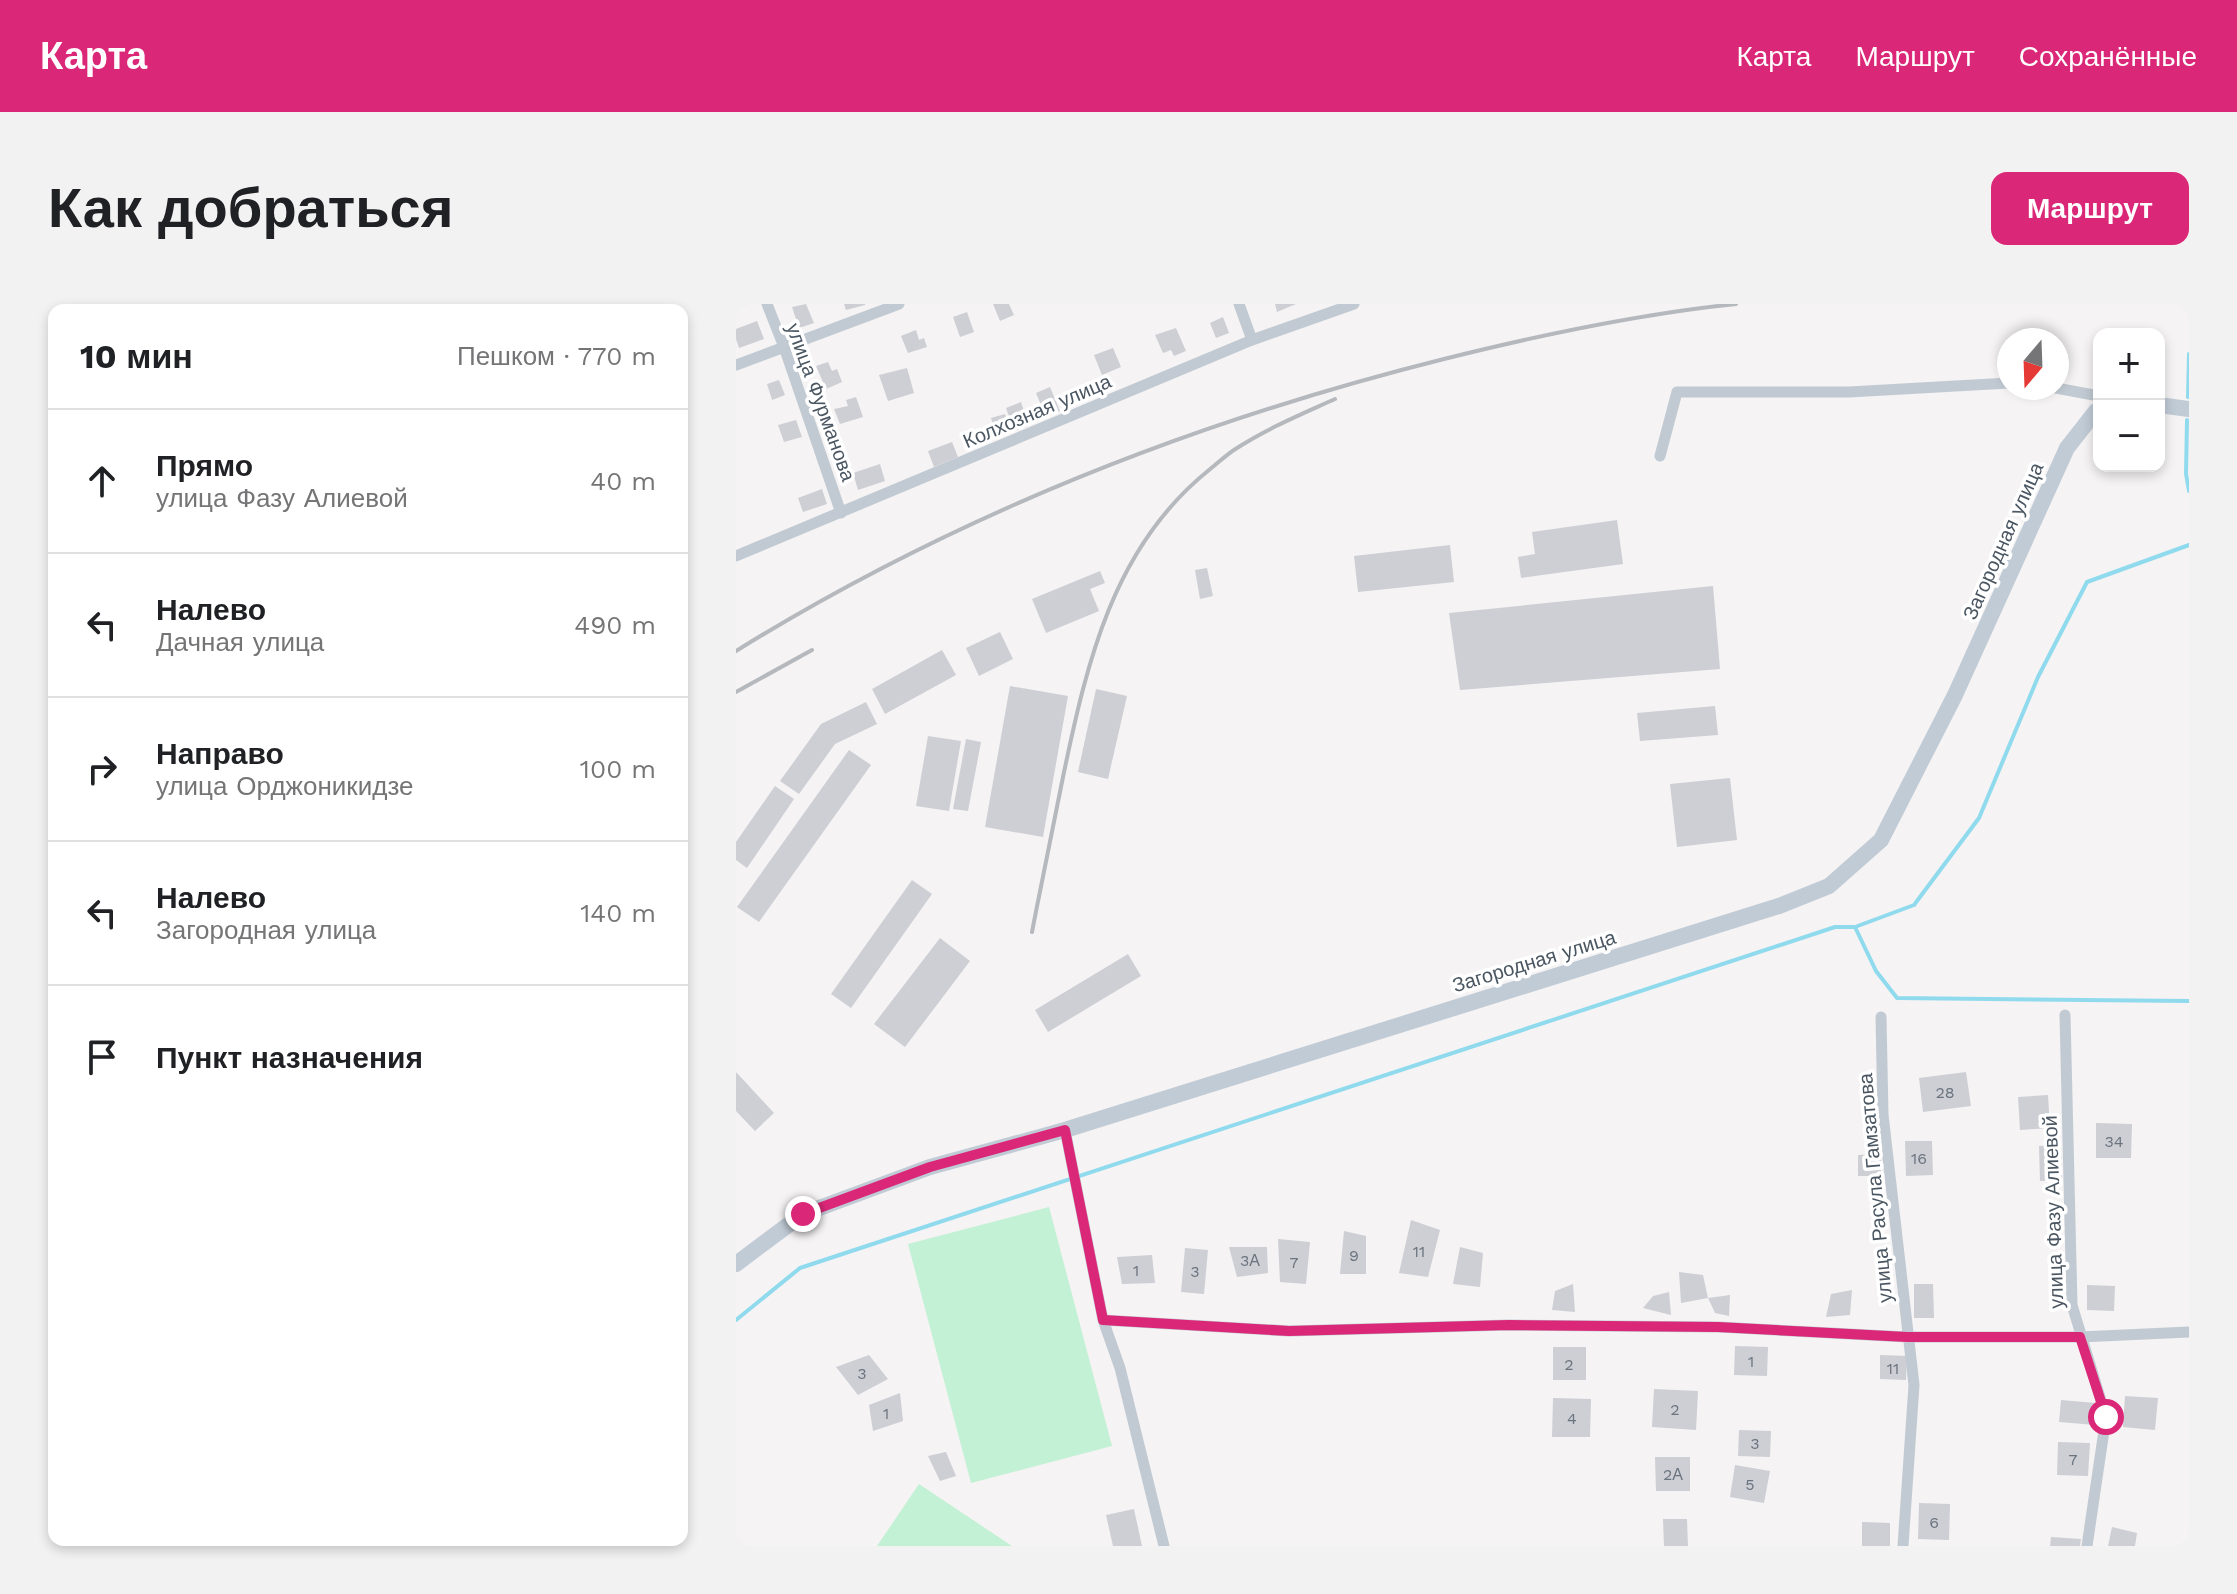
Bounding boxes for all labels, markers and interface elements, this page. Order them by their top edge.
text: Карта [40,34,147,78]
text: Карта [1736,40,1811,73]
text: Маршрут [1855,40,1975,73]
text: Сохранённые [2019,40,2197,73]
button: Маршрут [1991,172,2189,245]
text: Как добраться [48,175,453,241]
street label: улица Фурманова [781,320,861,485]
north arrow [1997,328,2069,400]
map controls [2093,328,2165,472]
button: + [2093,328,2165,400]
text: 10 мин [80,336,193,376]
text: Пешком · 770 m [457,341,656,371]
street label: Колхозная улица [959,369,1116,453]
button: − [2093,400,2165,472]
text: Прямо [156,448,253,483]
street label: Загородная улица [1958,458,2049,623]
icon: ahead [80,459,124,503]
text: 40 m [590,466,656,496]
text: улица Фазу Алиевой [156,483,408,513]
text: Налево [156,592,266,627]
icon: left [80,603,124,647]
text: 490 m [574,610,656,640]
text: Дачная улица [156,627,324,657]
text: Направо [156,736,284,771]
icon: right [80,747,124,791]
text: 100 m [580,754,656,784]
text: улица Орджоникидзе [156,771,414,801]
text: Налево [156,880,266,915]
icon: left [80,891,124,935]
text: 140 m [580,898,656,928]
text: Загородная улица [156,915,376,945]
street label: Загородная улица [1449,924,1619,997]
icon: arrive [80,1035,124,1079]
text: Пункт назначения [156,1040,423,1075]
street label: улица Расула Гамзатова [1853,1071,1897,1304]
house number: 28 [1935,1083,1955,1102]
street label: улица Фазу Алиевой [2038,1115,2068,1309]
house number: 34 [2104,1132,2124,1151]
house number: 16 [1911,1149,1927,1168]
route end [785,1196,821,1232]
house number: 11 [1413,1242,1425,1261]
house number: 9 [1349,1246,1359,1265]
house number: 3А [1240,1251,1260,1270]
house number: 7 [1290,1253,1299,1272]
house number: 1 [1133,1261,1139,1280]
house number: 3 [1190,1262,1200,1281]
house number: 1 [1748,1352,1754,1371]
house number: 2 [1564,1355,1574,1374]
house number: 11 [1887,1359,1899,1378]
house number: 3 [857,1364,867,1383]
route start [2088,1399,2124,1435]
house number: 2 [1670,1400,1680,1419]
house number: 1 [883,1404,889,1423]
house number: 4 [1567,1409,1577,1428]
house number: 3 [1750,1434,1760,1453]
house number: 7 [2069,1450,2078,1469]
house number: 2А [1663,1465,1683,1484]
house number: 5 [1745,1475,1755,1494]
house number: 6 [1929,1513,1939,1532]

